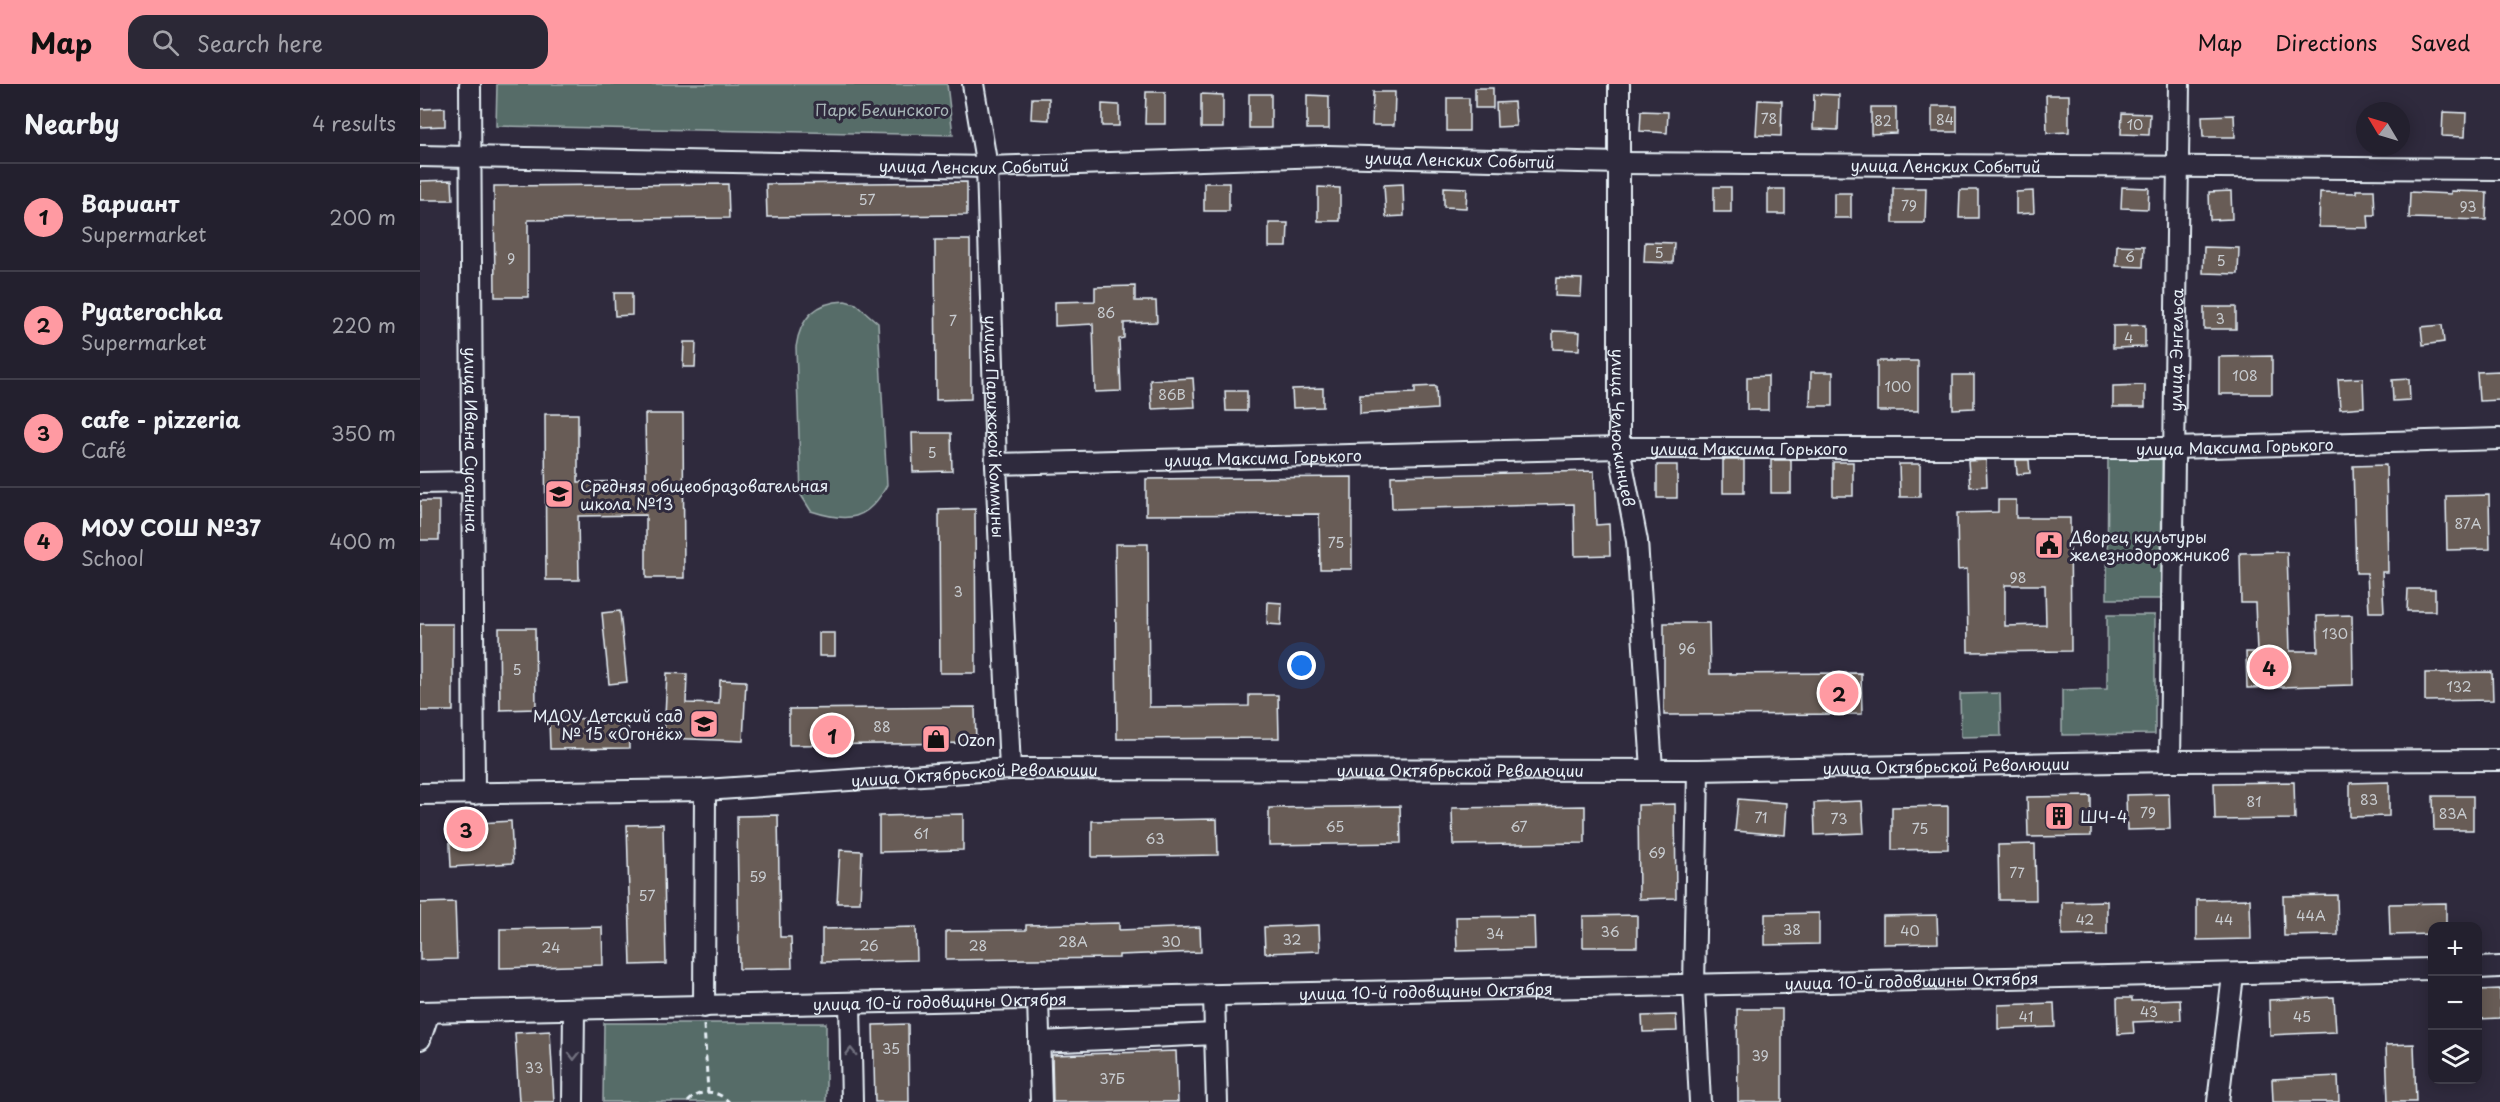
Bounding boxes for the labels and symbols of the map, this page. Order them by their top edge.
park label: Парк Белинского [815,97,949,121]
north arrow [2356,102,2410,156]
house number: 78 [1761,108,1777,129]
house number: 84 [1936,109,1954,130]
house number: 82 [1874,110,1892,131]
house number: 10 [2127,114,2143,135]
street label: улица Ленских Событий [1364,145,1555,173]
street label: улица Ленских Событий [879,152,1069,179]
street label: улица Ленских Событий [1851,153,2041,178]
house number: 57 [859,189,875,210]
house number: 79 [1901,195,1917,216]
house number: 93 [2459,196,2477,217]
house number: 5 [1654,242,1664,263]
house number: 6 [2125,246,2135,267]
house number: 9 [507,248,515,269]
house number: 5 [2216,250,2226,271]
street label: улица Энгельса [2163,288,2188,412]
house number: 86 [1097,302,1115,323]
house number: 3 [2215,308,2225,329]
house number: 7 [949,310,957,331]
street label: улица Парижской Коммуны [980,315,1011,538]
house number: 4 [2124,327,2134,348]
street label: улица Ивана Сусанина [459,347,485,533]
street label: улица Челюскинцев [1607,349,1642,508]
house number: 108 [2232,365,2258,386]
house number: 100 [1885,376,1911,397]
house number: 86В [1158,384,1186,405]
street label: улица Максима Горького [2136,432,2334,460]
street label: улица Максима Горького [1650,436,1848,460]
house number: 5 [927,442,937,463]
street label: улица Максима Горького [1164,443,1362,472]
place label: Средняя общеобразовательная школа №13 [580,473,828,515]
school or university icon: Средняя общеобразовательная школа №13 [543,478,575,510]
house number: 87А [2455,513,2482,534]
place label: Дворец культуры железнодорожников [2069,524,2230,566]
public building icon: Дворец культуры железнодорожников [2033,529,2065,561]
house number: 75 [1328,532,1344,553]
house number: 98 [2010,567,2026,588]
house number: 3 [953,581,963,602]
house number: 130 [2322,623,2348,644]
house number: 96 [1678,638,1696,659]
pin: 4 [2250,644,2288,690]
your location [1287,651,1316,680]
house number: 5 [512,659,522,680]
pin: 2 [1820,670,1858,716]
house number: 132 [2446,676,2472,697]
place label: МДОУ Детский сад № 15 «Огонёк» [533,703,683,745]
school or university icon: МДОУ Детский сад № 15 «Огонёк» [688,708,720,740]
pin: 1 [812,712,852,758]
house number: 88 [873,716,891,737]
shop icon: Ozon [920,723,952,755]
place label: Ozon [957,727,995,751]
street label: улица Октябрьской Революции [1822,751,2070,780]
street label: улица Октябрьской Революции [850,757,1098,792]
street label: улица Октябрьской Революции [1337,757,1584,782]
house number: 83 [2360,789,2378,810]
house number: 81 [2247,791,2261,812]
building icon: ШЧ-4 [2043,800,2075,832]
house number: 79 [2140,802,2156,823]
house number: 83А [2439,803,2468,824]
place label: ШЧ-4 [2080,804,2128,828]
pin: 3 [446,806,486,852]
house number: 71 [1754,807,1768,828]
house number: 73 [1831,808,1847,829]
house number: 65 [1326,816,1344,837]
house number: 67 [1510,816,1528,837]
house number: 75 [1912,818,1928,839]
house number: 61 [913,823,929,844]
house number: 63 [1146,828,1164,849]
house number: 69 [1648,842,1666,863]
house number: 77 [2009,862,2025,883]
house number: 59 [749,866,767,887]
house number: 57 [639,885,655,906]
house number: 44А [2296,905,2326,926]
house number: 42 [2076,909,2094,930]
house number: 44 [2215,909,2233,930]
house number: 38 [1783,919,1801,940]
house number: 40 [1900,920,1920,941]
house number: 36 [1600,921,1620,942]
house number: 34 [1486,923,1504,944]
house number: 32 [1283,929,1301,950]
house number: 28А [1058,931,1088,952]
house number: 30 [1161,931,1181,952]
house number: 26 [859,935,879,956]
house number: 28 [969,935,987,956]
house number: 24 [542,937,560,958]
street label: улица 10-й годовщины Октября [1784,965,2039,995]
street label: улица 10-й годовщины Октября [1299,976,1553,1005]
street label: улица 10-й годовщины Октября [813,986,1067,1016]
house number: 43 [2140,1001,2158,1022]
house number: 41 [2019,1006,2033,1027]
house number: 45 [2293,1006,2311,1027]
house number: 35 [882,1038,900,1059]
house number: 39 [1751,1045,1769,1066]
one-way arrow [845,1048,857,1057]
one-way arrow [568,1052,580,1061]
house number: 33 [525,1057,543,1078]
house number: 37Б [1099,1068,1125,1089]

